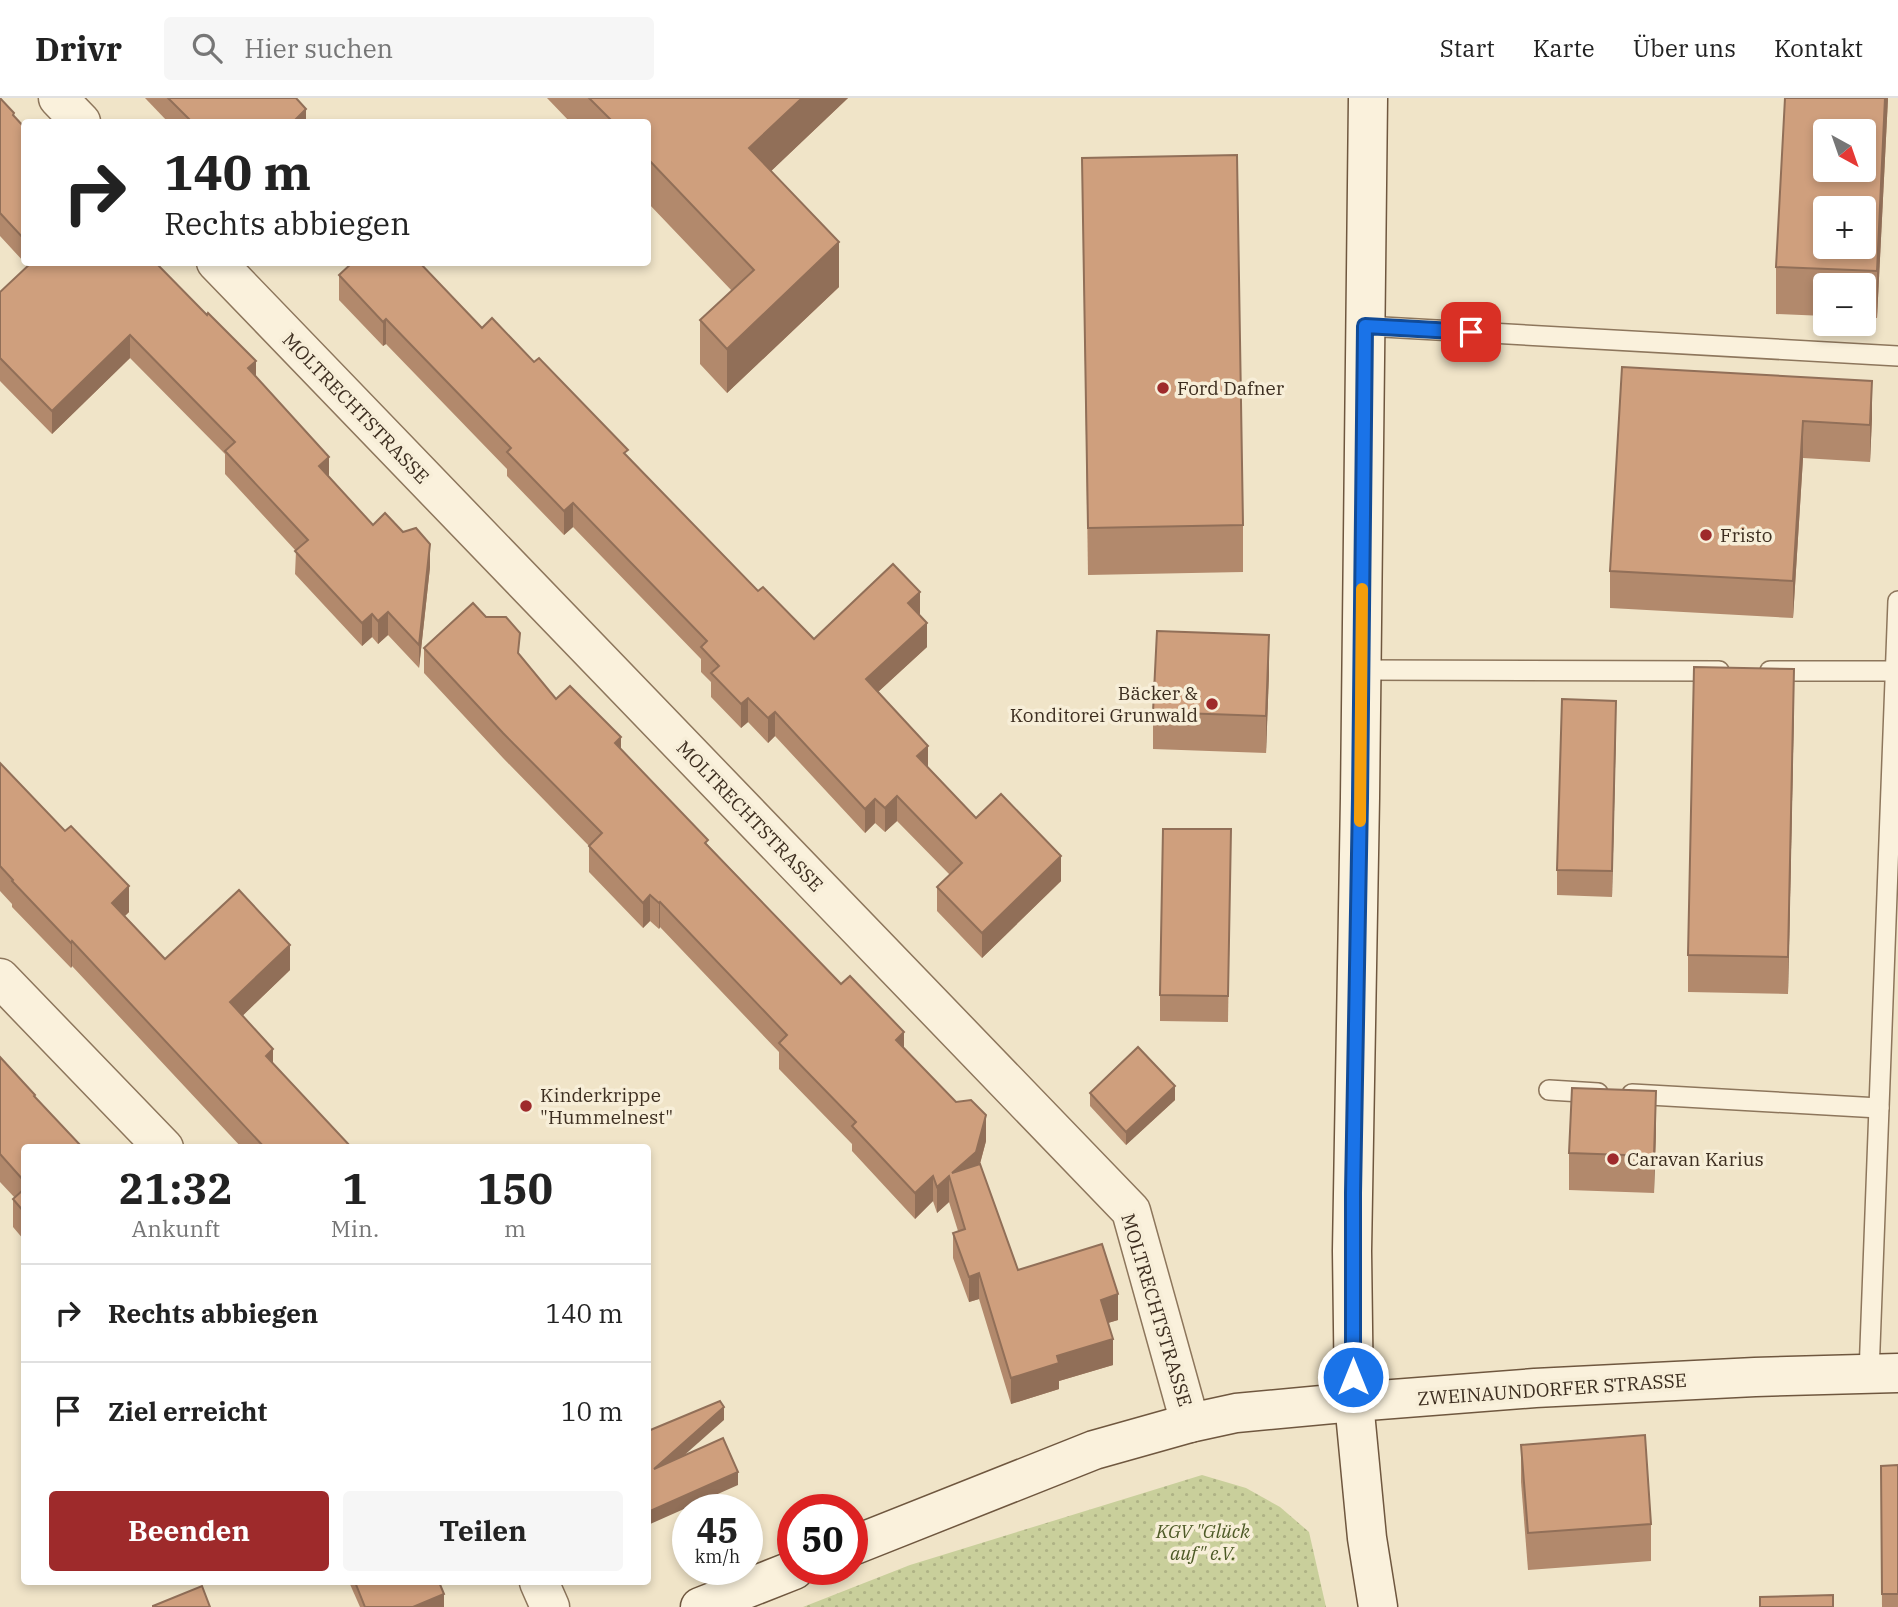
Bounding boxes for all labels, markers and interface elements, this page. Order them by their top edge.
search box [164,17,654,80]
text: Drivr [35,27,122,70]
icon: search [188,29,226,67]
text: Hier suchen [244,31,393,65]
text: Start [1440,32,1495,64]
text: Karte [1533,32,1595,64]
text: Über uns [1633,32,1736,64]
text: Kontakt [1774,32,1863,64]
north arrow [1813,119,1876,182]
map controls [1813,119,1876,336]
text: 140 m [164,140,311,203]
icon: right [49,147,140,238]
button: + [1813,196,1876,259]
text: Rechts abbiegen [164,202,410,244]
button: − [1813,273,1876,336]
pin [1441,302,1501,362]
icon: arrive [1452,313,1490,351]
street label: MOLTRECHTSTRASSE [278,327,434,489]
place label: Ford Dafner [1177,376,1285,400]
marker: Ford Dafner [1155,380,1171,396]
place label: Fristo [1720,523,1772,547]
marker: Fristo [1698,527,1714,543]
place label: Bäcker & Konditorei Grunwald [1010,681,1198,727]
marker: Bäcker & Konditorei Grunwald [1204,696,1220,712]
street label: MOLTRECHTSTRASSE [672,735,828,897]
place label: Kinderkrippe "Hummelnest" [540,1083,673,1129]
marker: Kinderkrippe "Hummelnest" [518,1098,534,1114]
place label: Caravan Karius [1627,1147,1764,1171]
marker: Caravan Karius [1605,1151,1621,1167]
text: 21:32 [119,1161,233,1216]
text: 1 [342,1161,368,1216]
text: 150 [477,1161,553,1216]
street label: MOLTRECHTSTRASSE [1116,1211,1198,1409]
text: Ankunft [132,1213,220,1243]
text: Min. [331,1213,379,1243]
text: m [504,1213,526,1243]
icon: right [49,1294,87,1332]
text: Rechts abbiegen [108,1296,318,1330]
text: 140 m [545,1296,623,1330]
position arrow [1316,1340,1390,1414]
street label: ZWEINAUNDORFER STRASSE [1416,1368,1688,1410]
icon: arrive [49,1392,87,1430]
text: Ziel erreicht [108,1394,267,1428]
text: 10 m [561,1394,623,1428]
button: Beenden [49,1491,329,1571]
button: Teilen [343,1491,623,1571]
speed limit sign: 50 [777,1494,868,1585]
text: 45 [696,1507,739,1553]
park label: KGV "Glück auf" e.V. [1155,1519,1251,1565]
text: km/h [695,1545,740,1568]

